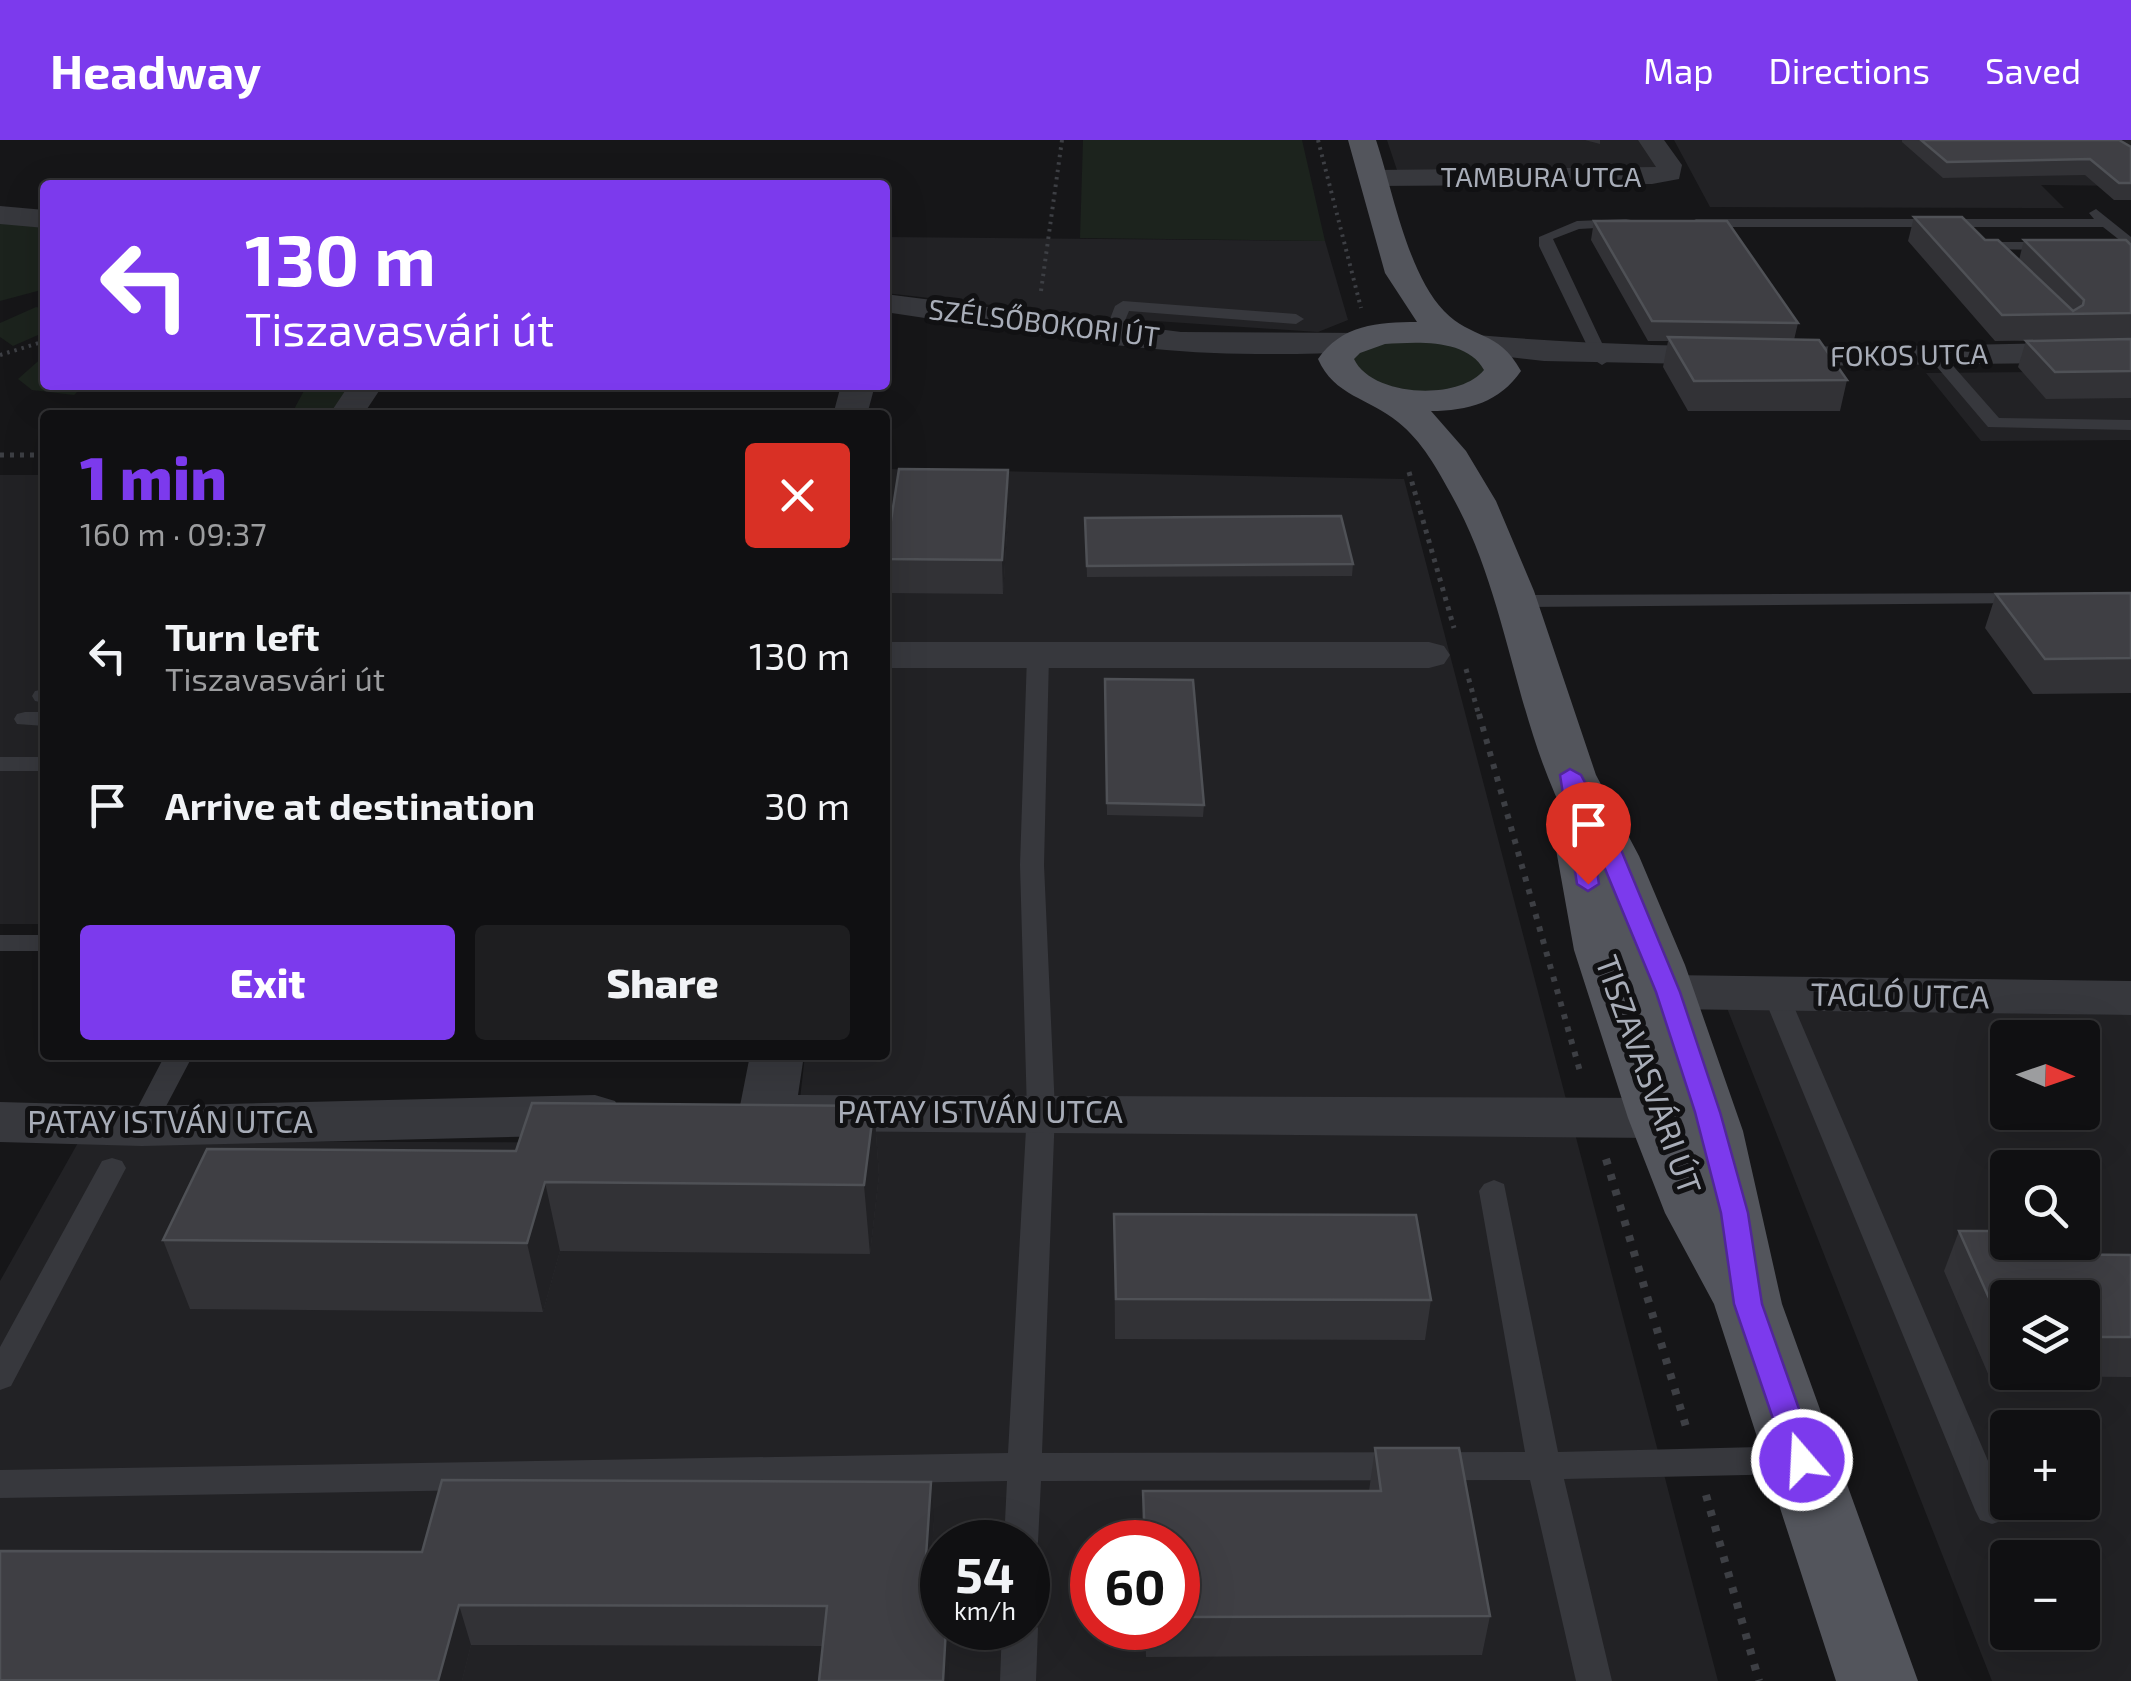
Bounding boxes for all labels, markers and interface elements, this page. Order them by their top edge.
text: Headway [50,41,261,99]
text: Map [1643,49,1714,91]
text: Directions [1769,49,1930,91]
text: Saved [1985,49,2081,91]
street label: TAMBURA UTCA [1441,159,1642,193]
text: 130 m [245,216,436,300]
icon: left [80,220,210,350]
street label: SZÉLSŐBOKORI ÚT [927,291,1162,353]
text: Tiszavasvári út [245,301,554,355]
street label: FOKOS UTCA [1830,336,1989,372]
text: 1 min [80,440,227,512]
button: close [745,443,850,548]
text: 160 m · 09:37 [80,514,267,552]
text: Turn left [165,613,320,659]
icon: left [80,628,135,683]
text: 130 m [749,632,850,678]
text: Tiszavasvári út [165,659,385,697]
icon: arrive [80,778,135,833]
text: Arrive at destination [165,782,535,828]
text: 30 m [764,782,850,828]
pin [1546,782,1631,885]
icon: arrive [1561,797,1616,852]
button: Exit [80,925,455,1040]
button: Share [475,925,850,1040]
street label: TISZAVASVÁRI ÚT [1589,950,1711,1199]
street label: TAGLÓ UTCA [1810,973,1990,1015]
north arrow [1990,1020,2100,1130]
map controls [1990,1020,2100,1650]
street label: PATAY ISTVÁN UTCA [837,1091,1123,1129]
street label: PATAY ISTVÁN UTCA [27,1101,313,1139]
button: search [1990,1150,2100,1260]
button: layers [1990,1280,2100,1390]
position arrow [1750,1408,1854,1512]
button: + [1990,1410,2100,1520]
speed limit sign: 60 [1070,1520,1200,1650]
button: − [1990,1540,2100,1650]
text: 54 [955,1543,1015,1603]
text: km/h [954,1595,1016,1625]

